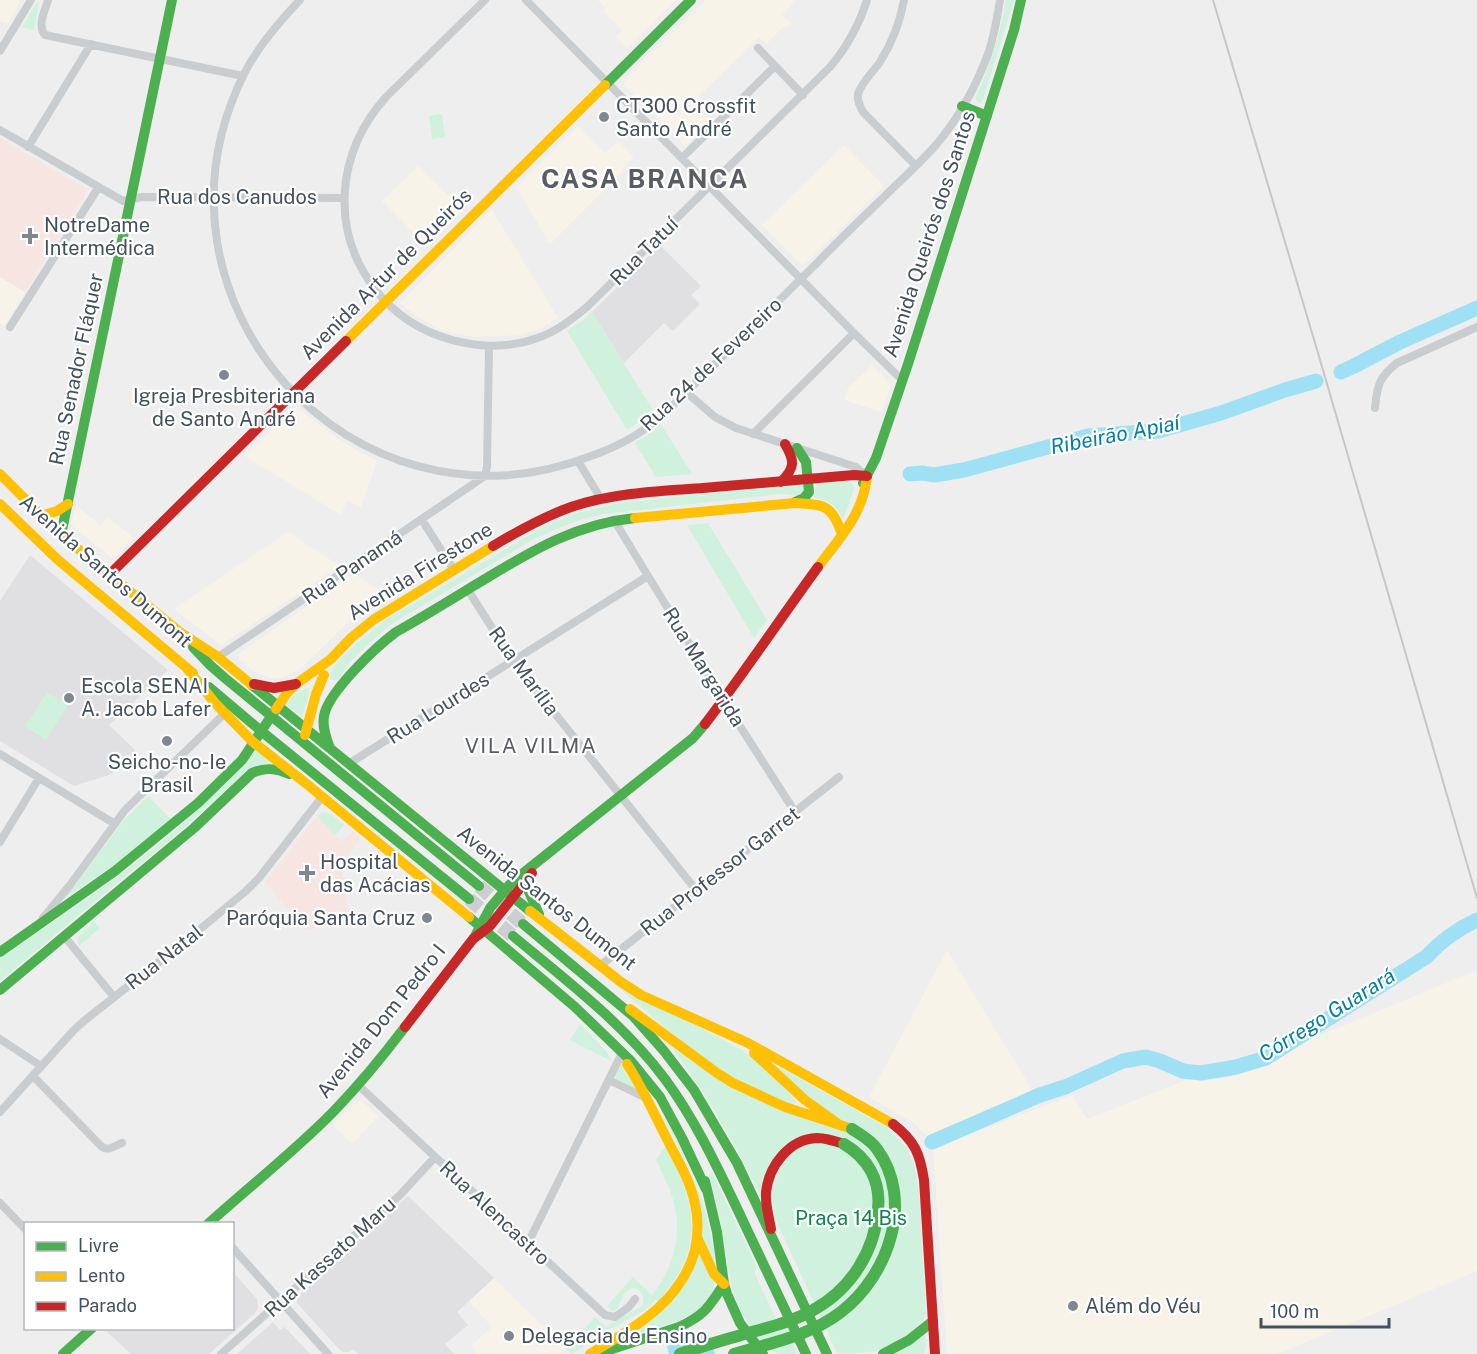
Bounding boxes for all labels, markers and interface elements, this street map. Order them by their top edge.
place label: CT300 Crossfit Santo André [616,94,756,141]
street label: Avenida Queirós dos Santos [878,108,980,360]
marker: CT300 Crossfit Santo André [597,110,611,124]
district label: CASA BRANCA [541,163,749,194]
street label: Avenida Artur de Queirós [295,183,477,365]
street label: Rua dos Canudos [157,185,317,209]
street label: Rua Tatuí [605,211,684,290]
place label: NotreDame Intermédica [44,213,155,260]
marker: NotreDame Intermédica [21,227,39,245]
street label: Rua Senador Fláquer [44,271,108,467]
street label: Rua 24 de Fevereiro [635,292,787,436]
marker: Igreja Presbiteriana de Santo André [217,368,231,382]
place label: Igreja Presbiteriana de Santo André [133,384,315,431]
water label: Ribeirão Apiaí [1048,409,1183,459]
street label: Avenida Santos Dumont [15,490,197,652]
street label: Avenida Firestone [343,517,497,625]
street label: Rua Panamá [297,525,407,609]
street label: Rua Margarida [658,603,750,731]
street label: Rua Marília [484,622,564,720]
street label: Rua Lourdes [382,667,494,749]
place label: Escola SENAI A. Jacob Lafer [81,674,211,721]
marker: Escola SENAI A. Jacob Lafer [62,691,76,705]
district label: VILA VILMA [465,733,597,758]
marker: Seicho-no-Ie Brasil [160,734,174,748]
place label: Seicho-no-Ie Brasil [108,750,226,797]
street label: Rua Professor Garret [636,801,804,941]
street label: Avenida Santos Dumont [453,821,641,975]
place label: Hospital das Acácias [320,850,430,897]
marker: Hospital das Acácias [298,864,316,882]
place label: Paróquia Santa Cruz [226,906,415,930]
marker: Paróquia Santa Cruz [420,911,434,925]
street label: Rua Natal [121,919,207,995]
street label: Avenida Dom Pedro I [312,939,450,1103]
water label: Córrego Guarará [1254,963,1400,1067]
street label: Rua Alencastro [435,1156,555,1270]
street label: Rua Kassato Maru [260,1192,400,1322]
park label: Praça 14 Bis [795,1206,907,1230]
legend [24,1222,234,1330]
text: Livre [78,1235,119,1256]
text: Lento [78,1265,125,1286]
scale bar [1261,1291,1388,1329]
place label: Além do Véu [1085,1294,1201,1318]
text: Parado [78,1295,137,1316]
marker: Além do Véu [1066,1299,1080,1313]
text: 100 m [1270,1301,1319,1322]
place label: Delegacia de Ensino [521,1324,707,1348]
marker: Delegacia de Ensino [502,1329,516,1343]

